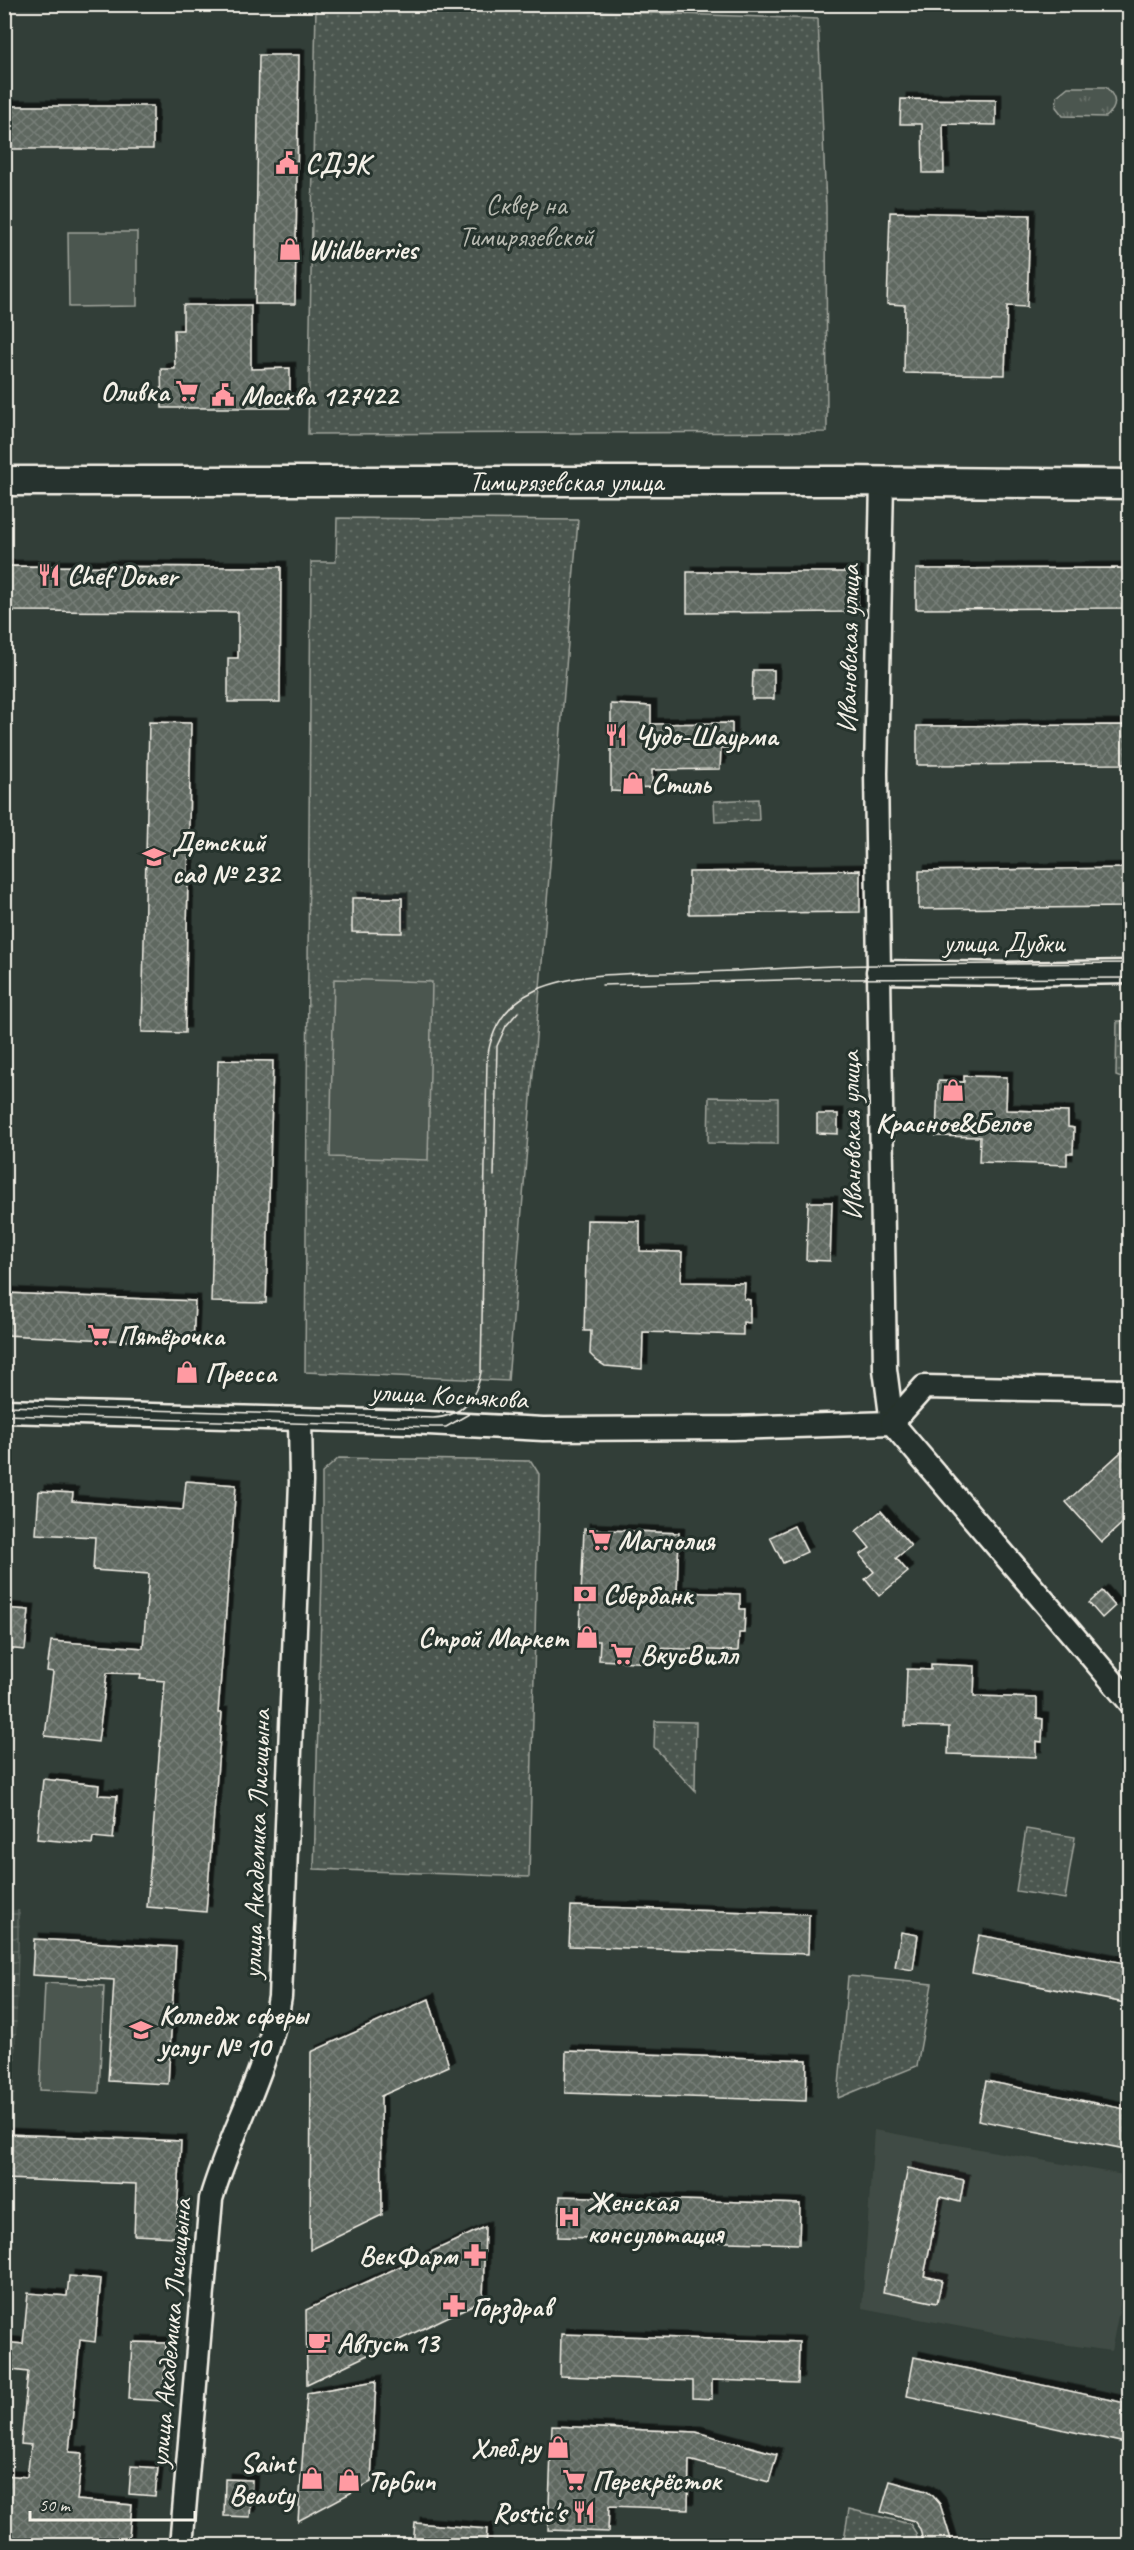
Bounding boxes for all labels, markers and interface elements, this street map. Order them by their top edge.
place label: СДЭК [305,146,375,181]
public building icon: СДЭК [274,150,300,176]
park label: Сквер на Тимирязевской [459,187,595,254]
place label: Wildberries [308,232,421,267]
shop icon: Wildberries [277,236,303,262]
place label: Оливка [101,374,171,409]
supermarket icon: Оливка [174,378,200,404]
place label: Москва 127422 [241,378,400,413]
public building icon: Москва 127422 [210,382,236,408]
street label: Тимирязевская улица [469,464,666,499]
place label: Chef Doner [67,558,180,593]
restaurant icon: Chef Doner [36,562,62,588]
street label: Ивановская улица [829,562,867,734]
place label: Чудо-Шаурма [634,718,780,754]
restaurant icon: Чудо-Шаурма [603,722,629,748]
place label: Стиль [651,766,713,801]
shop icon: Стиль [620,770,646,796]
place label: Детский сад № 232 [172,824,282,891]
school or university icon: Детский сад № 232 [141,844,167,870]
street label: улица Дубки [941,925,1066,960]
street label: Ивановская улица [832,1049,870,1221]
shop icon: Красное&Белое [940,1077,966,1103]
place label: Красное&Белое [875,1105,1033,1140]
place label: Пятёрочка [117,1318,226,1353]
supermarket icon: Пятёрочка [86,1322,112,1348]
place label: Пресса [205,1355,278,1390]
shop icon: Пресса [174,1359,200,1385]
street label: улица Костякова [368,1373,530,1417]
place label: Магнолия [618,1523,716,1558]
supermarket icon: Магнолия [587,1527,613,1553]
place label: Сбербанк [603,1577,694,1612]
bank icon: Сбербанк [572,1581,598,1607]
place label: Строй Маркет [418,1620,570,1655]
shop icon: Строй Маркет [574,1624,600,1650]
place label: ВкусВилл [640,1637,740,1672]
supermarket icon: ВкусВилл [609,1641,635,1667]
street label: улица Академика Лисицына [234,1707,278,1981]
place label: Колледж сферы услуг № 10 [156,1997,311,2065]
school or university icon: Колледж сферы услуг № 10 [128,2017,154,2043]
place label: Женская консультация [587,2184,725,2252]
street label: улица Академика Лисицына [141,2195,199,2471]
hospital icon: Женская консультация [556,2204,582,2230]
place label: ВекФарм [359,2238,459,2273]
pharmacy icon: ВекФарм [462,2242,488,2268]
place label: Горздрав [472,2289,557,2325]
pharmacy icon: Горздрав [441,2293,467,2319]
place label: Август 13 [337,2325,441,2360]
cafe icon: Август 13 [306,2329,332,2355]
place label: Хлеб.ру [471,2430,542,2465]
shop icon: Хлеб.ру [545,2434,571,2460]
place label: Saint Beauty [229,2445,298,2513]
place label: TopGun [367,2463,437,2498]
place label: Перекрёсток [592,2463,724,2498]
shop icon: Saint Beauty [299,2465,325,2491]
shop icon: TopGun [336,2467,362,2493]
supermarket icon: Перекрёсток [561,2467,587,2493]
scale bar [30,2484,195,2522]
text: 50 m [39,2494,72,2516]
place label: Rostic's [493,2495,569,2530]
restaurant icon: Rostic's [571,2499,597,2525]

